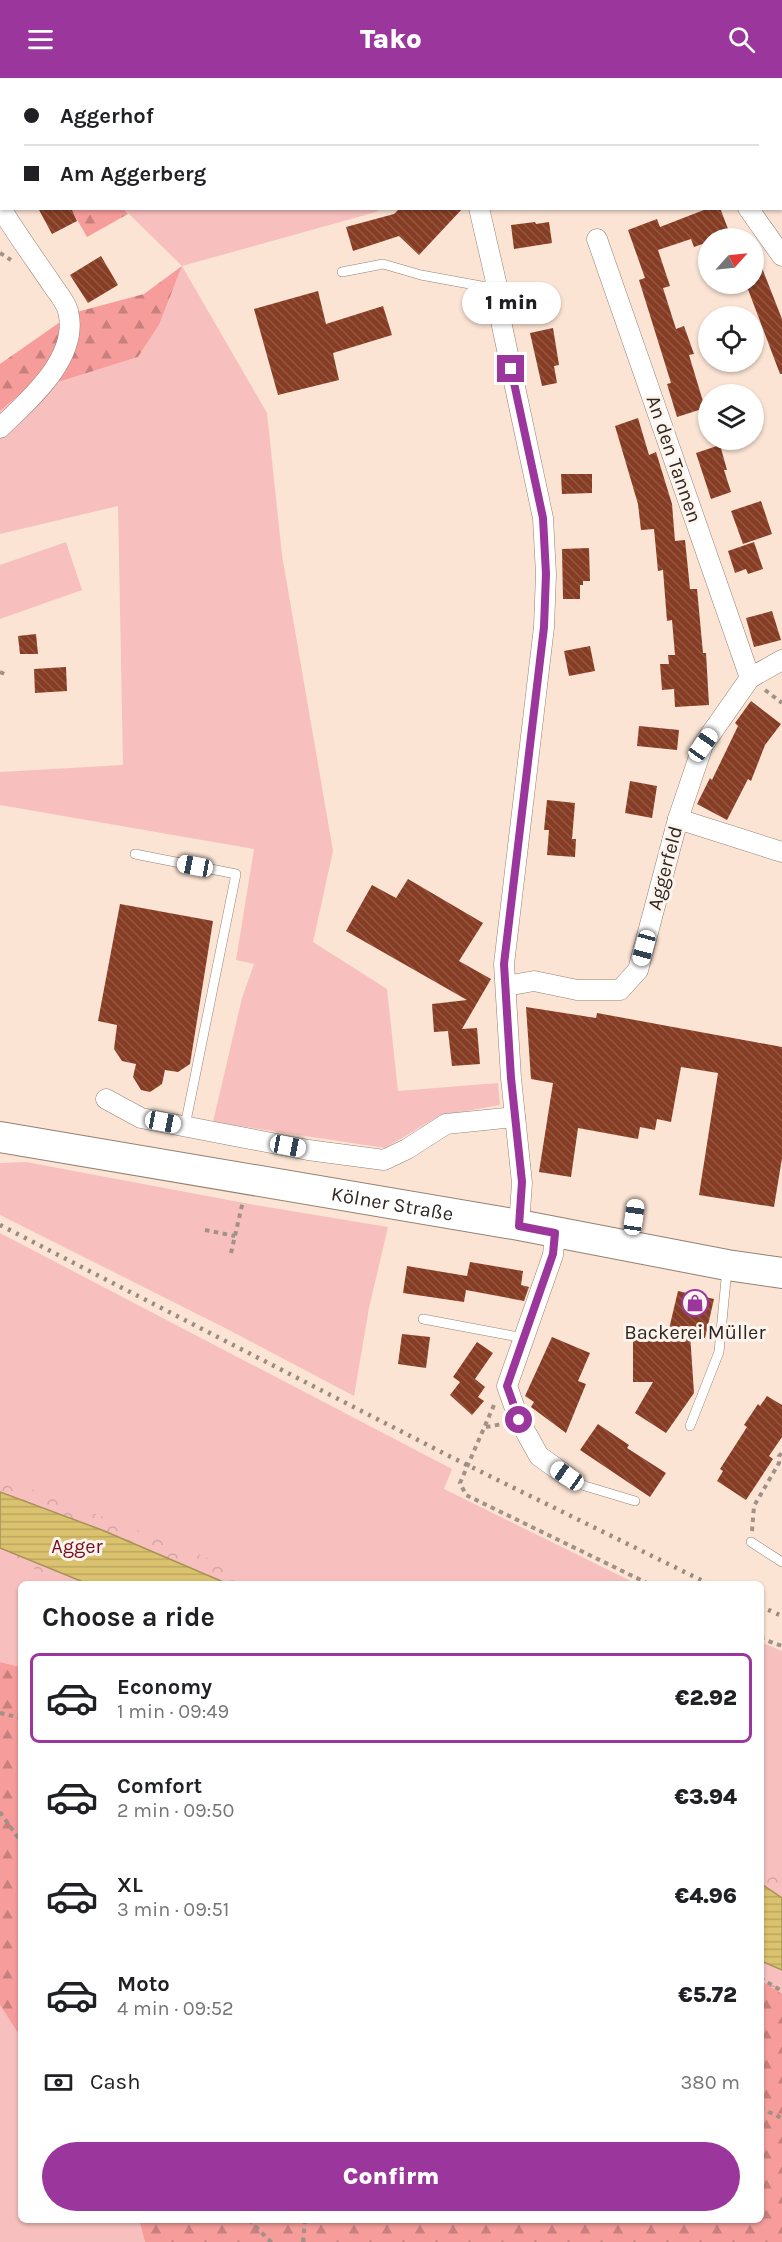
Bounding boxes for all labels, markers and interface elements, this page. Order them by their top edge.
icon: menu [24,23,57,56]
text: Tako [360,23,422,55]
icon: search [725,23,758,56]
text: Aggerhof [60,103,154,129]
text: Am Aggerberg [60,161,206,187]
north arrow [698,228,764,294]
map controls [698,228,764,450]
callout: 1 min [462,282,560,324]
text: 1 min [485,291,538,314]
button: locate [698,306,764,372]
route end [497,355,524,382]
button: layers [698,384,764,450]
street label: An den Tannen [641,392,707,526]
car [685,725,721,765]
street label: Aggerfeld [643,823,687,913]
car [176,854,214,878]
car [631,928,657,968]
car [144,1110,182,1134]
car [269,1134,307,1158]
street label: Kölner Straße [330,1182,455,1225]
car [623,1198,645,1236]
shop icon: Backerei Müller [680,1288,710,1318]
place label: Backerei Müller [624,1321,766,1344]
route start [505,1406,532,1433]
car [547,1458,587,1494]
park label: Agger [51,1535,104,1558]
text: Choose a ride [42,1601,215,1633]
icon: car [45,1671,99,1725]
text: Economy [117,1674,212,1700]
text: €2.92 [675,1685,737,1711]
text: 1 min · 09:49 [117,1700,229,1723]
icon: car [45,1770,99,1824]
text: Comfort [117,1773,202,1799]
text: €3.94 [675,1784,737,1810]
text: 2 min · 09:50 [117,1799,234,1822]
icon: car [45,1869,99,1923]
text: XL [117,1872,143,1898]
text: €4.96 [675,1883,737,1909]
text: 3 min · 09:51 [117,1898,229,1921]
icon: car [45,1968,99,2022]
text: Moto [117,1971,170,1997]
text: €5.72 [678,1982,737,2008]
text: 4 min · 09:52 [117,1997,234,2020]
icon: cash [42,2066,75,2099]
text: Cash [90,2069,140,2095]
text: 380 m [681,2071,740,2094]
button: Confirm [42,2142,740,2211]

